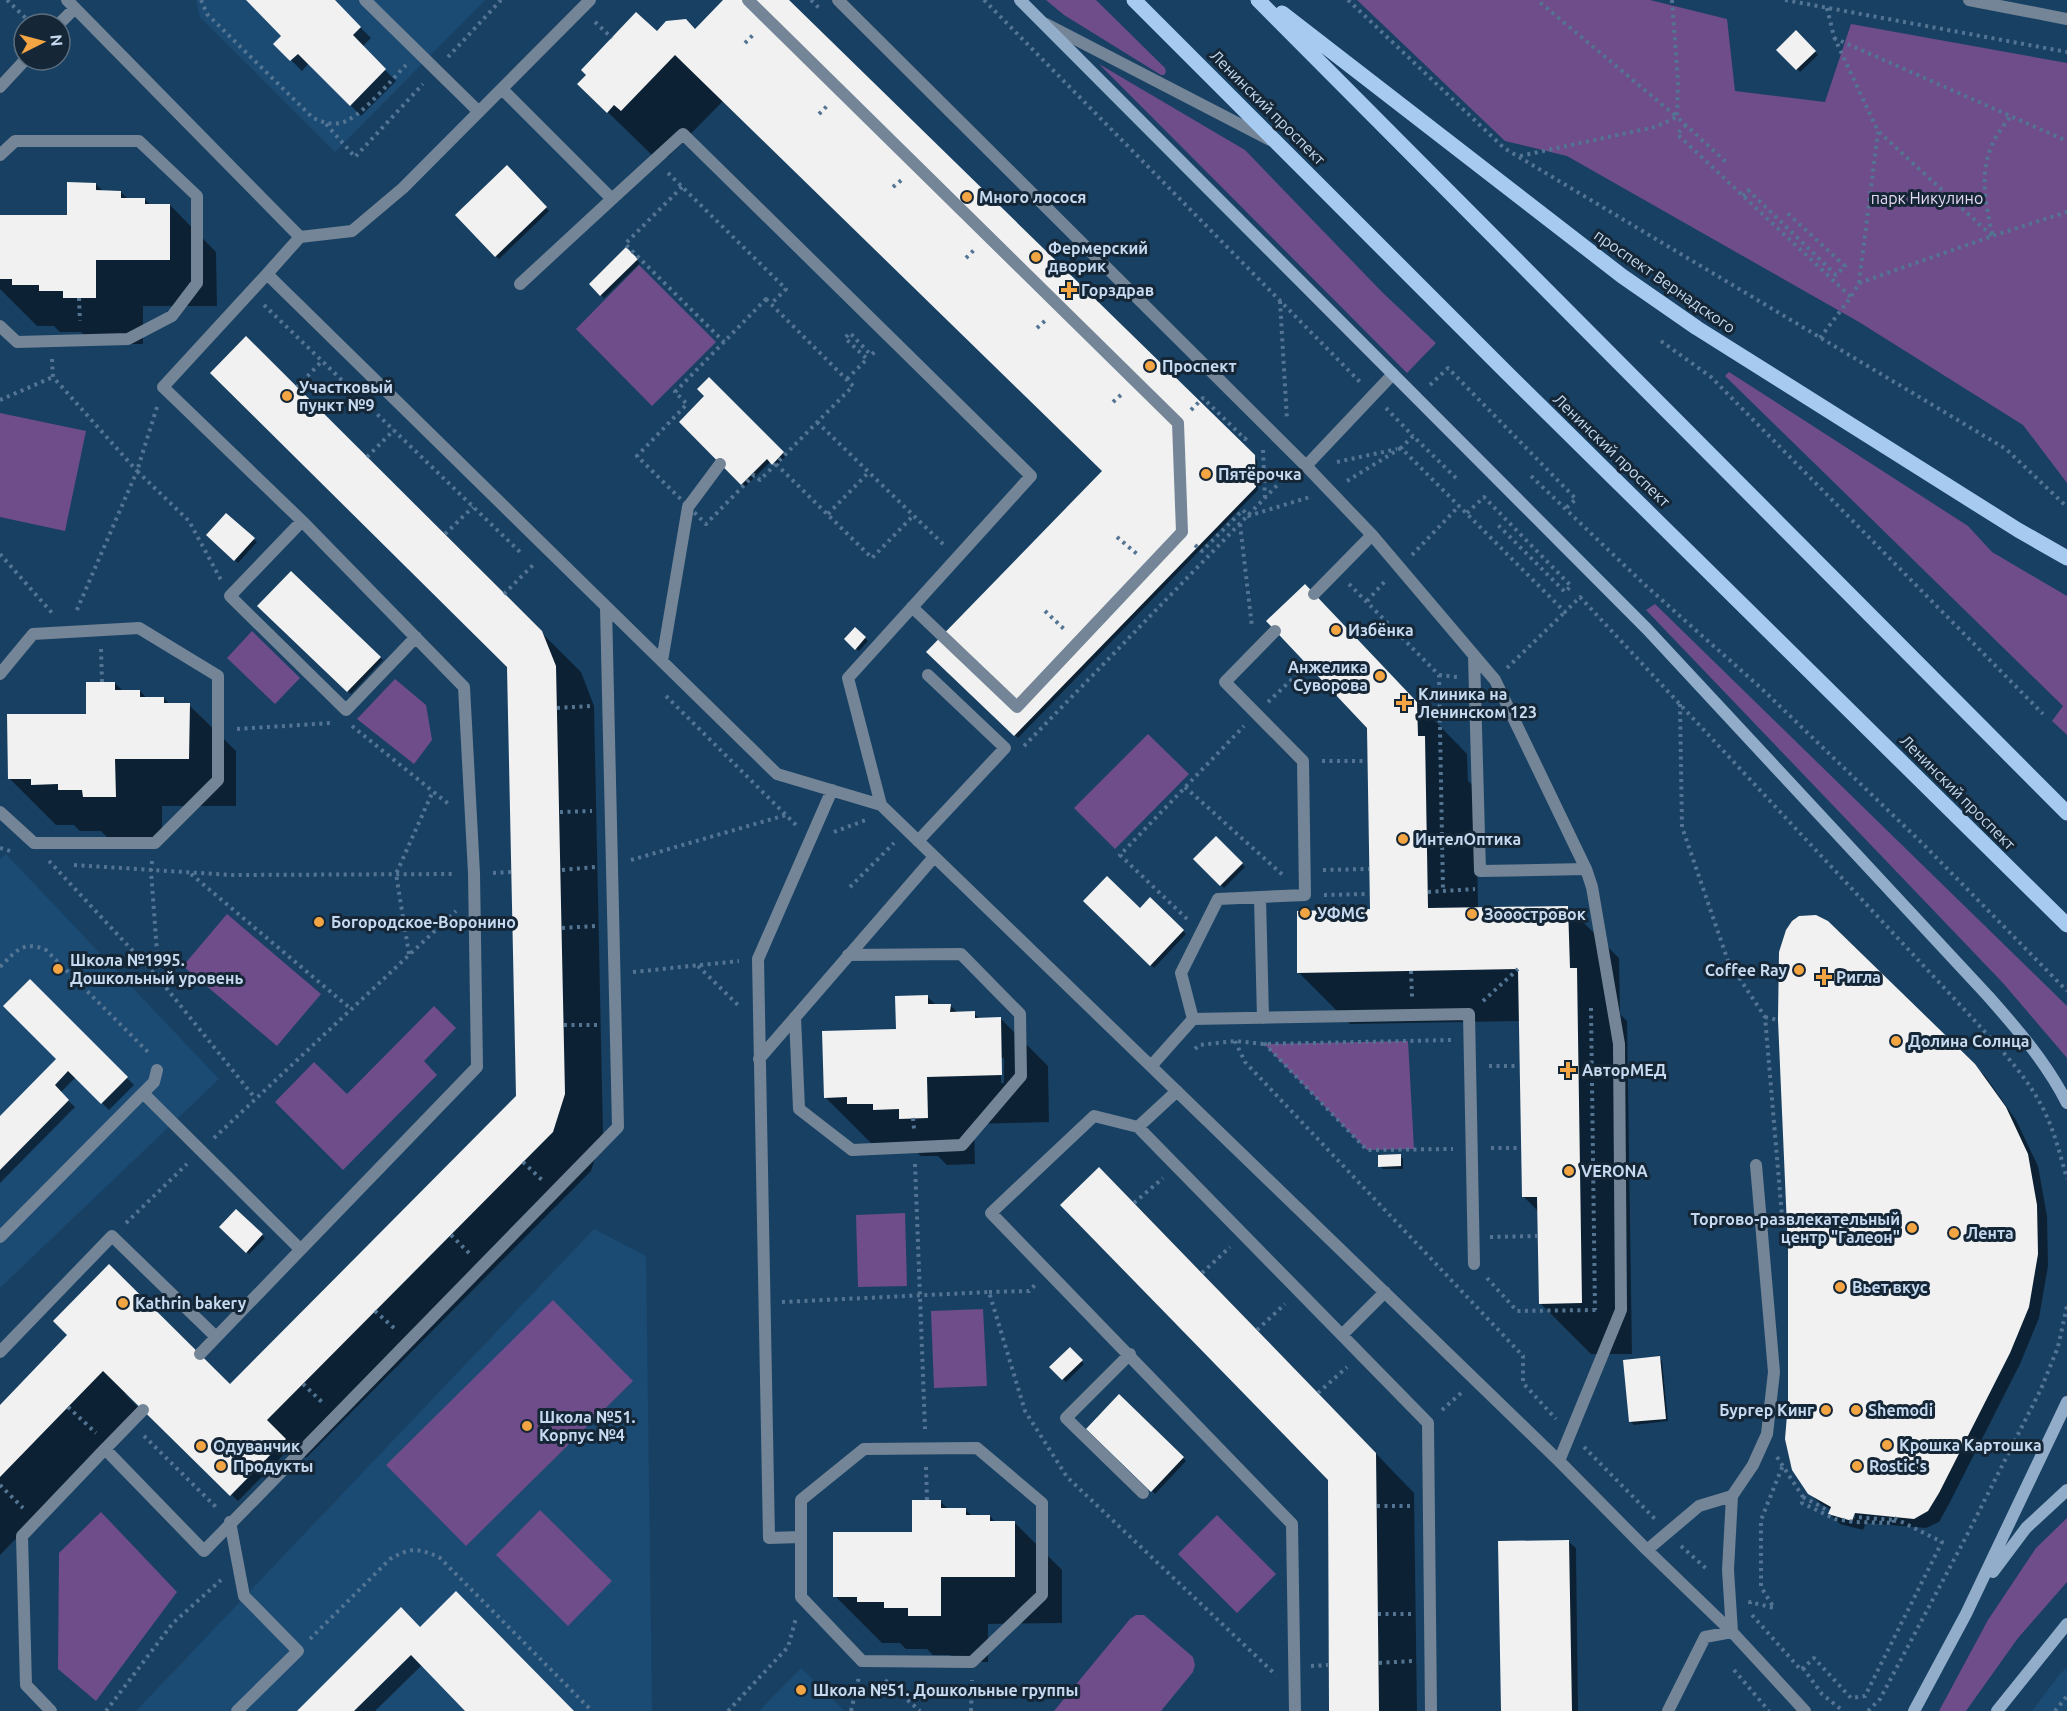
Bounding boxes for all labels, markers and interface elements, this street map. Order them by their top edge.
north arrow [12,12,72,72]
text: N [47,34,66,47]
street label: Ленинский проспект [1207,46,1329,168]
place label: Много лосося [979,188,1087,206]
park label: парк Никулино [1871,189,1983,207]
marker: Много лосося [960,190,974,204]
street label: проспект Вернадского [1591,225,1739,337]
place label: Фермерский дворик [1048,239,1148,275]
marker: Фермерский дворик [1029,250,1043,264]
place label: Горздрав [1081,281,1154,299]
marker: Горздрав [1062,283,1076,297]
place label: Проспект [1162,357,1237,375]
marker: Проспект [1143,359,1157,373]
place label: Участковый пункт №9 [299,378,393,414]
marker: Участковый пункт №9 [280,389,294,403]
street label: Ленинский проспект [1550,390,1674,510]
place label: Пятёрочка [1218,465,1302,483]
marker: Пятёрочка [1199,467,1213,481]
place label: Избёнка [1348,621,1414,639]
marker: Избёнка [1329,623,1343,637]
place label: Анжелика Суворова [1288,658,1368,694]
marker: Анжелика Суворова [1373,669,1387,683]
place label: Клиника на Ленинском 123 [1418,685,1537,721]
marker: Клиника на Ленинском 123 [1395,694,1413,712]
street label: Ленинский проспект [1897,731,2019,853]
place label: ИнтелОптика [1415,830,1521,848]
marker: ИнтелОптика [1396,832,1410,846]
place label: УФМС [1317,904,1365,922]
place label: Зооостровок [1484,905,1586,923]
marker: УФМС [1298,906,1312,920]
marker: Зооостровок [1465,907,1479,921]
place label: Богородское-Воронино [331,913,516,931]
marker: Богородское-Воронино [312,915,326,929]
place label: Школа №1995. Дошкольный уровень [70,951,243,987]
place label: Coffee Ray [1705,961,1787,979]
marker: Школа №1995. Дошкольный уровень [51,962,65,976]
marker: Coffee Ray [1792,963,1806,977]
place label: Ригла [1836,968,1881,986]
marker: Ригла [1817,970,1831,984]
place label: Долина Солнца [1908,1032,2030,1050]
marker: Долина Солнца [1889,1034,1903,1048]
marker: АвторМЕД [1559,1061,1577,1079]
place label: АвторМЕД [1582,1061,1667,1079]
place label: VERONA [1581,1162,1649,1180]
marker: VERONA [1562,1164,1576,1178]
place label: Торгово-развлекательный центр "Галеон" [1691,1210,1900,1246]
marker: Торгово-развлекательный центр "Галеон" [1905,1221,1919,1235]
place label: Лента [1966,1224,2014,1242]
marker: Лента [1947,1226,1961,1240]
place label: Вьет вкус [1852,1278,1928,1296]
marker: Вьет вкус [1833,1280,1847,1294]
place label: Kathrin bakery [135,1294,247,1312]
marker: Kathrin bakery [116,1296,130,1310]
place label: Бургер Кинг [1719,1401,1814,1419]
place label: Shemodi [1868,1401,1933,1419]
marker: Бургер Кинг [1819,1403,1833,1417]
marker: Shemodi [1849,1403,1863,1417]
place label: Школа №51. Корпус №4 [539,1408,636,1444]
marker: Школа №51. Корпус №4 [520,1419,534,1433]
place label: Крошка Картошка [1899,1436,2042,1454]
place label: Одуванчик [213,1437,300,1455]
marker: Крошка Картошка [1880,1438,1894,1452]
marker: Одуванчик [194,1439,208,1453]
place label: Продукты [233,1457,313,1475]
place label: Rostic's [1869,1457,1927,1475]
marker: Продукты [214,1459,228,1473]
marker: Rostic's [1850,1459,1864,1473]
place label: Школа №51. Дошкольные группы [813,1681,1078,1699]
marker: Школа №51. Дошкольные группы [794,1683,808,1697]

